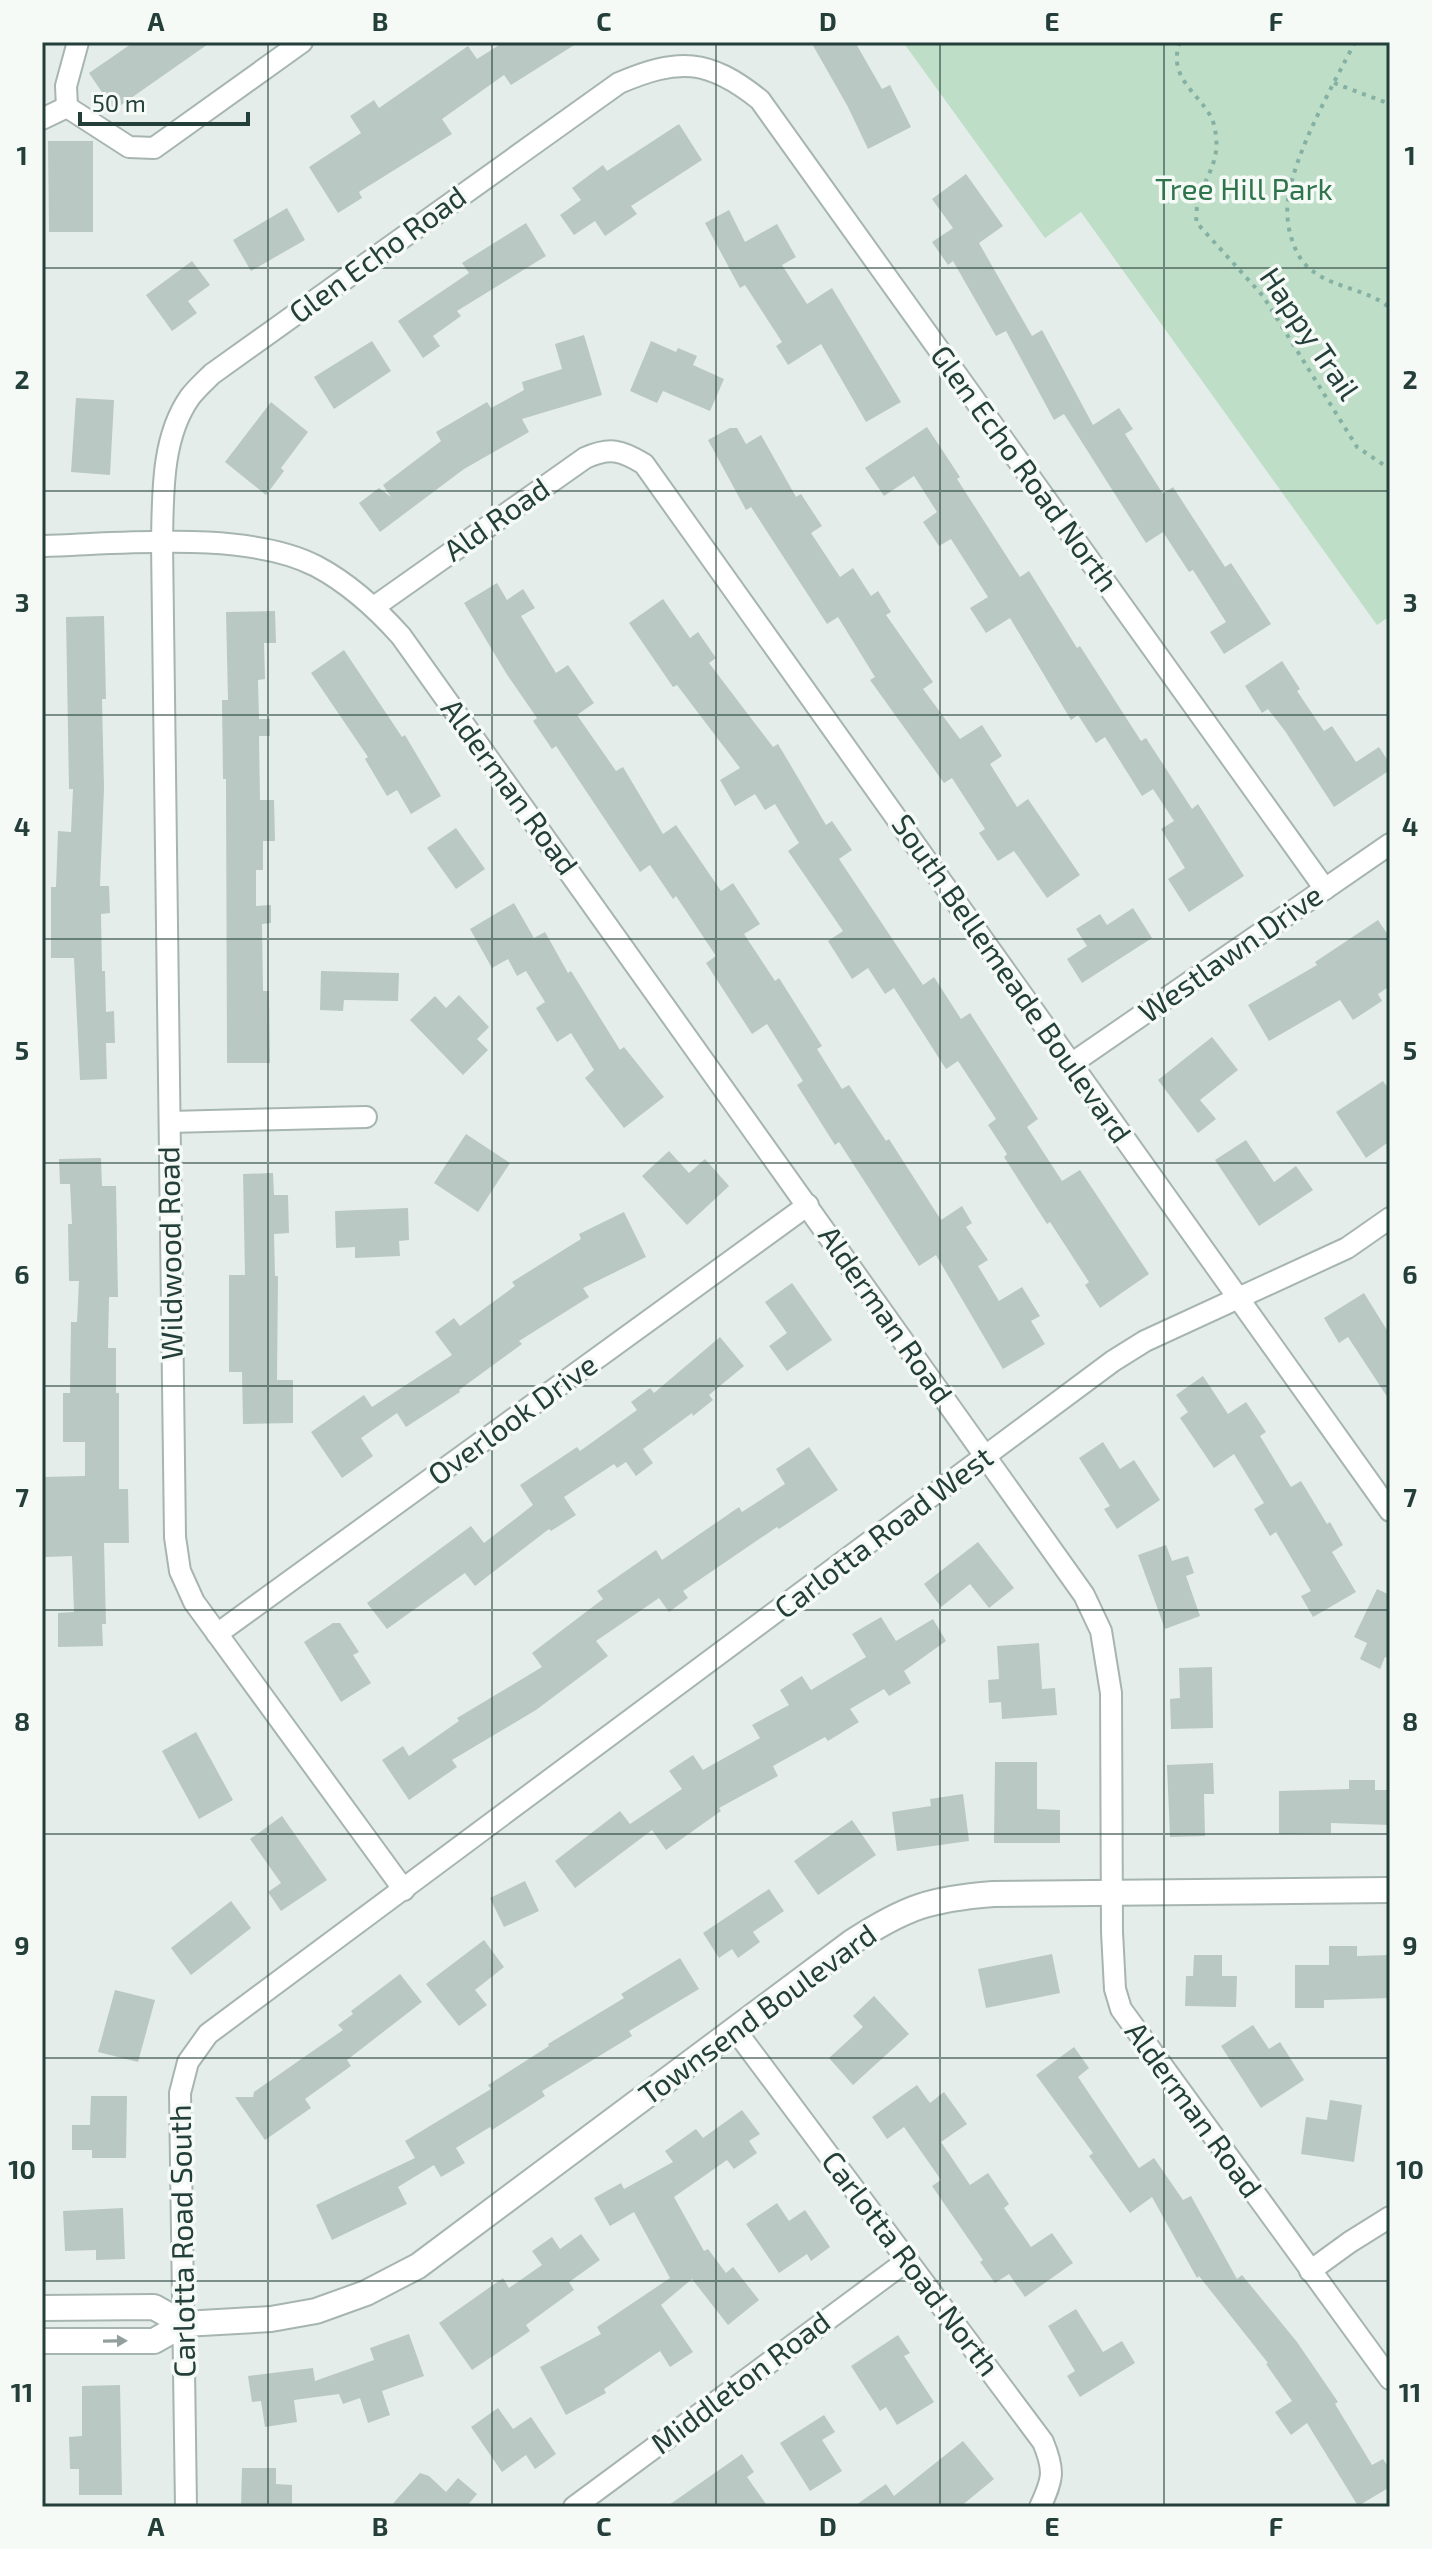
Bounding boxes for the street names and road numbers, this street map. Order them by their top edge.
street label: Glen Echo Road [281,177,472,330]
street label: Happy Trail [1253,260,1368,406]
street label: Glen Echo Road North [924,338,1127,598]
street label: Ald Road [436,469,556,568]
street label: Alderman Road [435,691,587,881]
street label: South Bellemeade Boulevard [885,807,1140,1149]
street label: Westlawn Drive [1131,876,1329,1029]
street label: Wildwood Road [149,1146,189,1360]
street label: Alderman Road [812,1218,961,1410]
street label: Overlook Drive [420,1345,603,1492]
street label: Carlotta Road West [767,1438,999,1625]
street label: Townsend Boulevard [631,1915,883,2112]
street label: Alderman Road [1119,2014,1271,2204]
street label: Carlotta Road South [161,2104,201,2378]
street label: Carlotta Road North [815,2143,1008,2382]
street label: Middleton Road [643,2302,836,2460]

